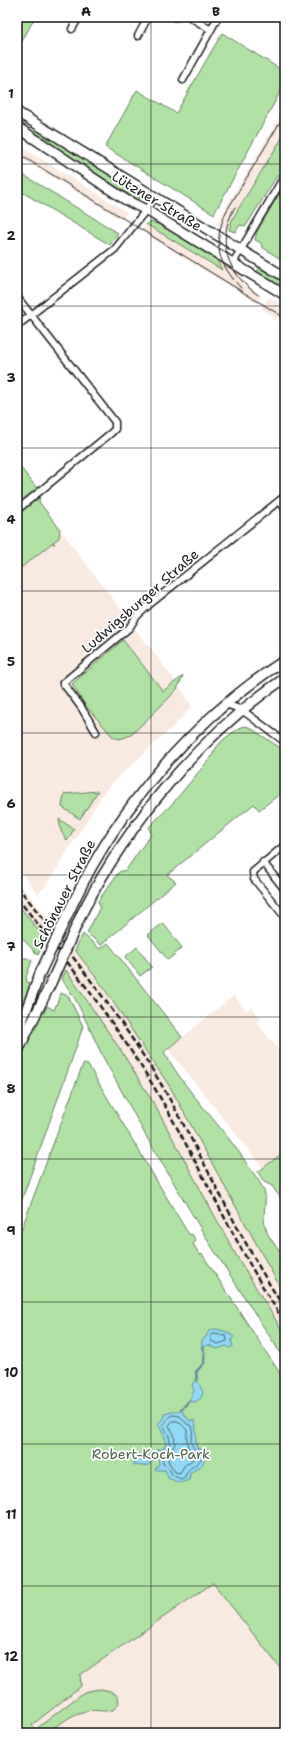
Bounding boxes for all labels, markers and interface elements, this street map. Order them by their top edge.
text: A [81,3,91,20]
text: B [212,3,220,20]
text: 1 [8,85,14,102]
street label: Lützner Straße [109,167,205,235]
text: 2 [6,227,16,244]
text: 3 [6,369,16,386]
text: 4 [6,511,16,528]
street label: Ludwigsburger Straße [78,545,203,657]
text: 5 [7,653,15,670]
text: 6 [6,795,16,812]
street label: Schönauer Straße [29,836,99,952]
text: 7 [6,938,16,955]
text: 8 [6,1080,16,1097]
text: 9 [6,1222,16,1239]
text: 10 [4,1364,18,1381]
park label: Robert-Koch-Park [92,1445,210,1463]
text: 11 [5,1506,17,1523]
text: 12 [4,1648,18,1665]

